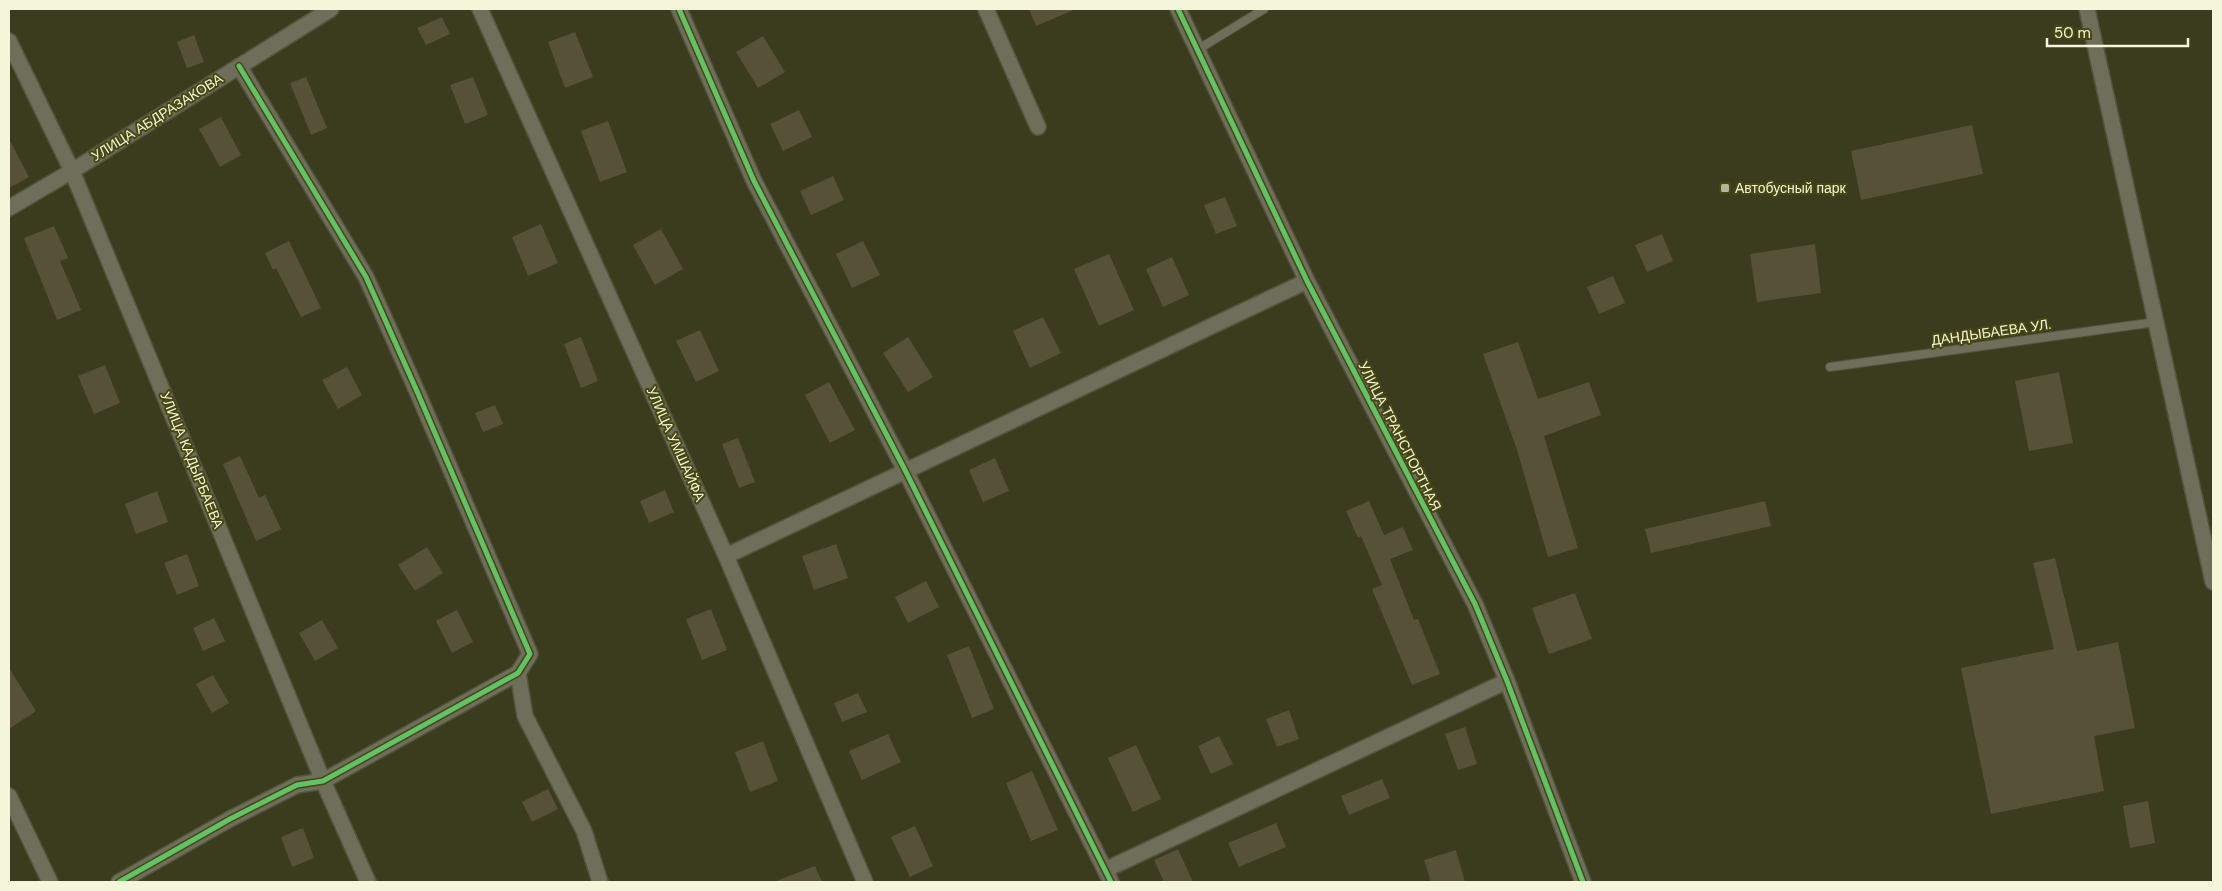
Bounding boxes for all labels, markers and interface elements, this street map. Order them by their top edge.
scale bar [2047,15,2188,47]
text: 50 m [2054,23,2091,43]
street label: УЛИЦА АБДРАЗАКОВА [88,69,227,165]
place label: Автобусный парк [1735,179,1847,197]
marker: Автобусный парк [1719,182,1731,194]
street label: ДАНДЫБАЕВА УЛ. [1930,315,2052,349]
street label: УЛИЦА ТРАНСПОРТНАЯ [1354,358,1446,514]
street label: УЛИЦА УМШАЙФА [643,384,710,505]
street label: УЛИЦА КАДЫРБАЕВА [156,389,228,532]

